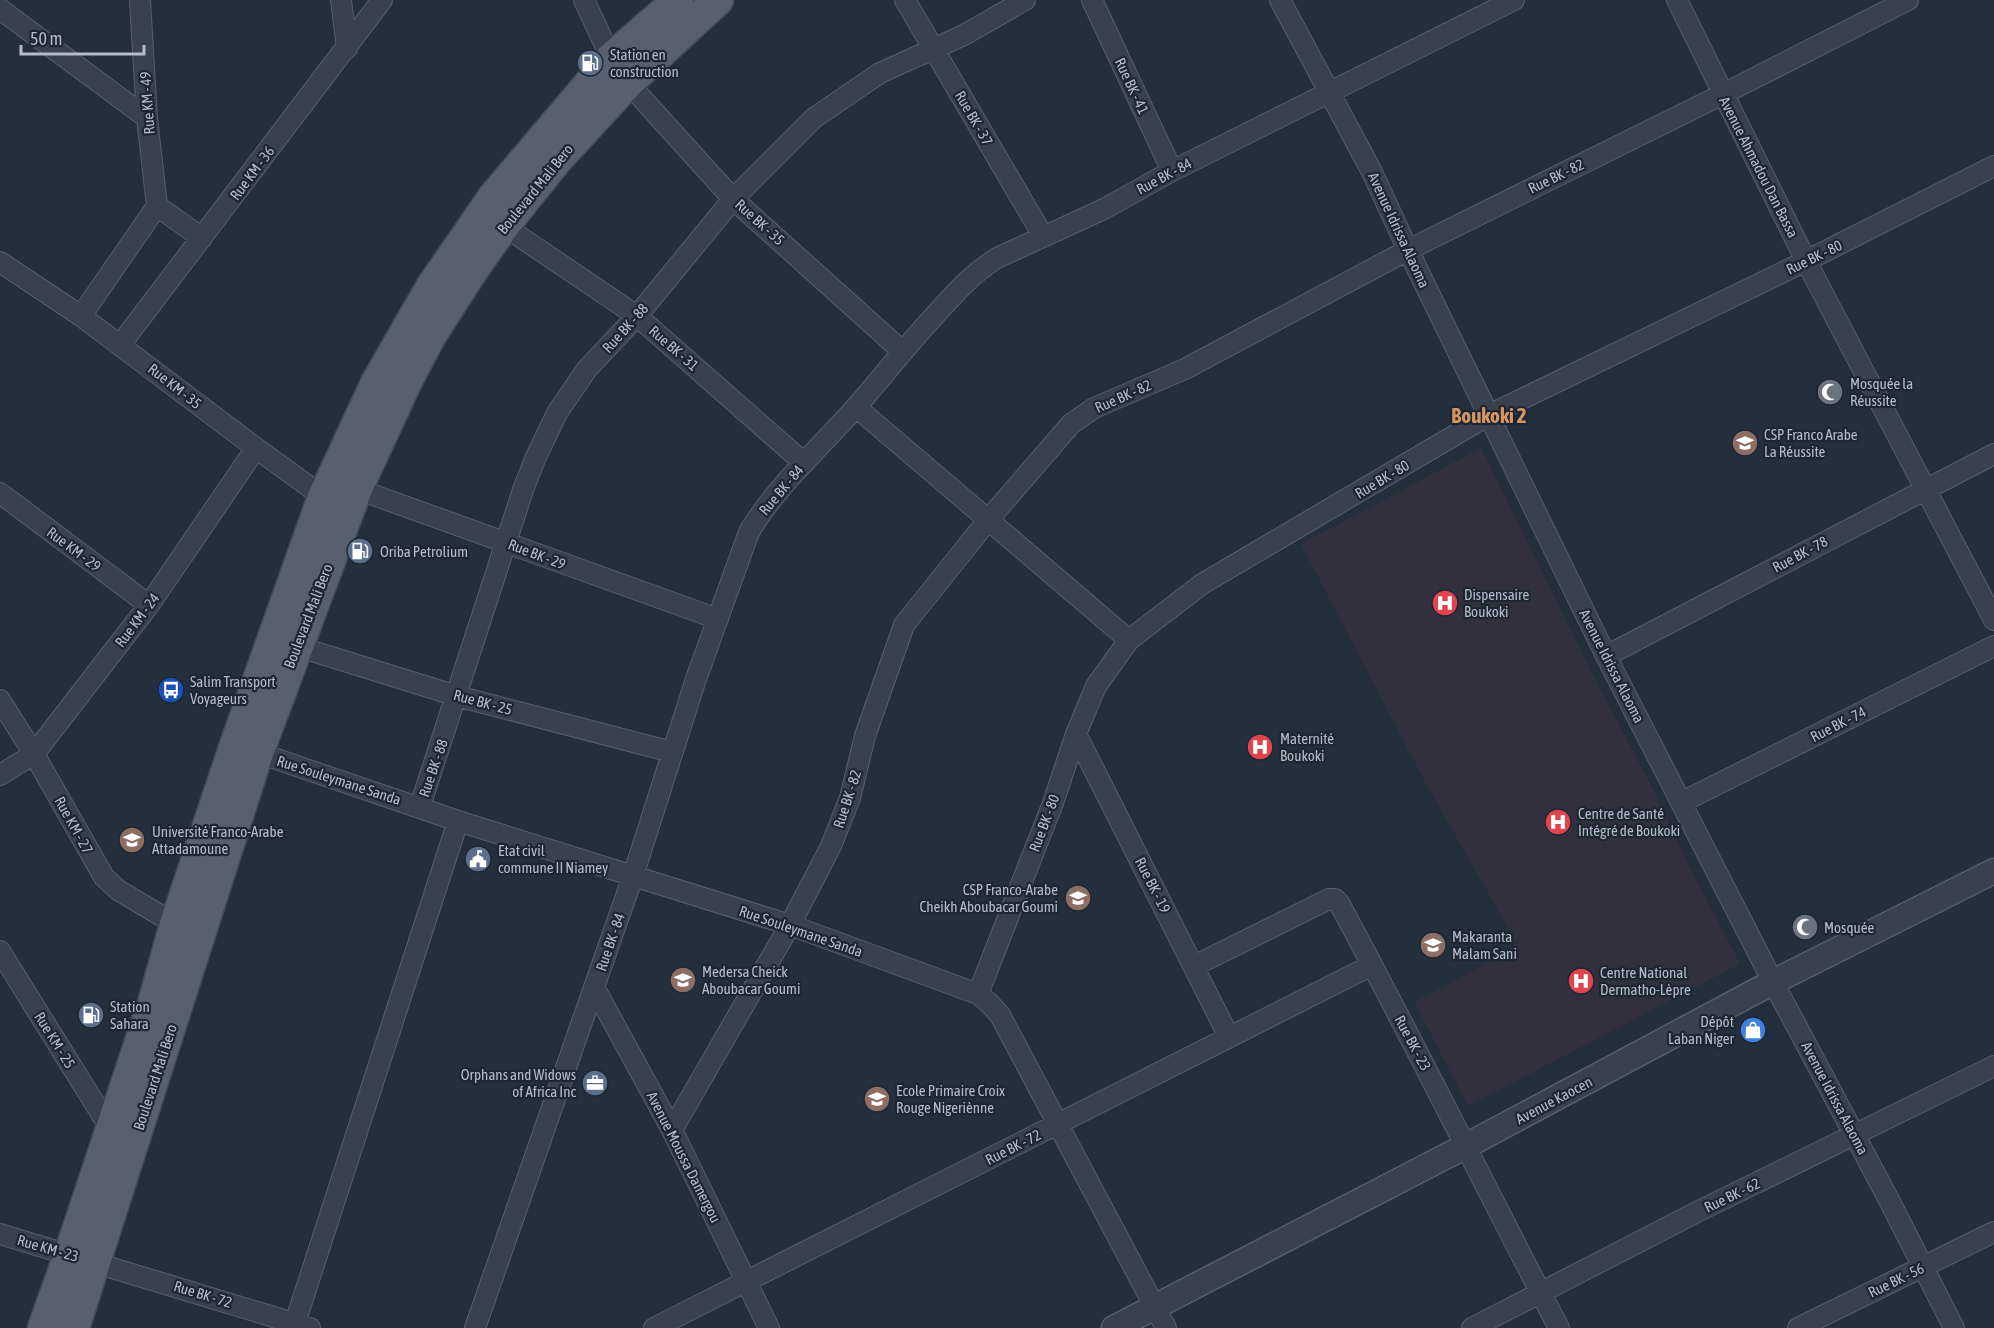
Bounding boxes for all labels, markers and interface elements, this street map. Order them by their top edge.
scale bar [21,18,144,56]
text: 50 m [30,28,62,49]
place label: Station en construction [610,46,679,80]
fuel station icon: Station en construction [575,48,605,78]
street label: Rue BK - 41 [1112,55,1152,117]
street label: Rue KM - 49 [136,71,158,135]
street label: Rue BK - 37 [952,88,996,148]
street label: Avenue Ahmadou Dan Bassa [1716,94,1802,240]
street label: Boulevard Mali Bero [494,141,576,237]
street label: Rue KM - 36 [226,143,278,203]
street label: Rue BK - 84 [1134,154,1194,198]
street label: Rue BK - 82 [1525,155,1587,197]
street label: Avenue Idrissa Alaoma [1365,170,1433,290]
street label: Rue BK - 35 [732,196,788,248]
street label: Rue BK - 80 [1783,236,1845,278]
street label: Rue BK - 88 [599,300,651,356]
street label: Rue BK - 31 [646,322,702,374]
street label: Rue KM - 35 [145,360,205,412]
place label: Mosquée la Réussite [1850,375,1913,409]
street label: Rue BK - 82 [1092,376,1154,416]
mosque icon: Mosquée la Réussite [1815,377,1845,407]
district label: Boukoki 2 [1451,403,1527,427]
place label: CSP Franco Arabe La Réussite [1764,426,1858,460]
school or university icon: CSP Franco Arabe La Réussite [1730,428,1760,458]
street label: Rue BK - 80 [1352,456,1412,502]
street label: Rue BK - 84 [755,462,807,518]
street label: Rue KM - 29 [44,523,104,575]
street label: Rue BK - 78 [1770,532,1830,576]
street label: Rue BK - 29 [506,535,568,573]
fuel station icon: Oriba Petrolium [345,536,375,566]
place label: Oriba Petrolium [380,543,468,560]
street label: Boulevard Mali Bero [280,561,336,671]
place label: Dispensaire Boukoki [1464,586,1529,620]
hospital icon: Dispensaire Boukoki [1430,588,1460,618]
street label: Rue KM - 24 [111,590,163,650]
street label: Avenue Idrissa Alaoma [1576,606,1648,726]
place label: Salim Transport Voyageurs [190,673,276,707]
bus stop icon: Salim Transport Voyageurs [156,675,186,705]
street label: Rue BK - 25 [452,686,514,718]
street label: Rue BK - 74 [1807,703,1869,745]
place label: Maternité Boukoki [1280,730,1334,764]
hospital icon: Maternité Boukoki [1245,732,1275,762]
street label: Rue BK - 88 [415,737,451,799]
street label: Rue Souleymane Sanda [275,752,403,808]
street label: Rue BK - 82 [830,768,864,830]
street label: Rue BK - 80 [1025,792,1063,854]
street label: Rue KM - 27 [51,793,97,857]
place label: Centre de Santé Intégré de Boukoki [1578,805,1680,839]
hospital icon: Centre de Santé Intégré de Boukoki [1543,807,1573,837]
place label: Université Franco-Arabe Attadamoune [152,823,284,857]
school or university icon: Université Franco-Arabe Attadamoune [117,825,147,855]
place label: Etat civil commune II Niamey [498,842,608,876]
public building icon: Etat civil commune II Niamey [463,844,493,874]
street label: Rue BK - 19 [1132,854,1174,916]
place label: CSP Franco-Arabe Cheikh Aboubacar Goumi [919,881,1058,915]
school or university icon: CSP Franco-Arabe Cheikh Aboubacar Goumi [1063,883,1093,913]
street label: Rue Souleymane Sanda [737,902,865,960]
street label: Rue BK - 84 [592,911,628,973]
mosque icon: Mosquée [1790,912,1820,942]
place label: Mosquée [1824,919,1874,936]
place label: Makaranta Malam Sani [1452,928,1517,962]
school or university icon: Makaranta Malam Sani [1418,930,1448,960]
place label: Medersa Cheick Aboubacar Goumi [702,963,800,997]
place label: Centre National Dermatho-Lèpre [1600,964,1691,998]
school or university icon: Medersa Cheick Aboubacar Goumi [668,965,698,995]
hospital icon: Centre National Dermatho-Lèpre [1566,966,1596,996]
place label: Station Sahara [110,998,150,1032]
fuel station icon: Station Sahara [76,1000,106,1030]
street label: Rue KM - 25 [31,1009,79,1071]
street label: Rue BK - 23 [1391,1013,1435,1073]
place label: Dépôt Laban Niger [1668,1013,1735,1047]
shop icon: Dépôt Laban Niger [1738,1015,1768,1045]
street label: Boulevard Mali Bero [130,1022,180,1132]
street label: Avenue Idrissa Alaoma [1798,1039,1872,1157]
place label: Orphans and Widows of Africa Inc [461,1066,576,1100]
office icon: Orphans and Widows of Africa Inc [580,1068,610,1098]
street label: Avenue Kaocen [1513,1073,1595,1127]
place label: Ecole Primaire Croix Rouge Nigeriènne [896,1082,1005,1116]
school or university icon: Ecole Primaire Croix Rouge Nigeriènne [862,1084,892,1114]
street label: Avenue Moussa Damergou [644,1089,724,1225]
street label: Rue BK - 72 [982,1126,1044,1168]
street label: Rue BK - 62 [1701,1174,1763,1216]
street label: Rue KM - 23 [15,1231,81,1265]
street label: Rue BK - 56 [1865,1259,1927,1301]
street label: Rue BK - 72 [172,1277,234,1311]

